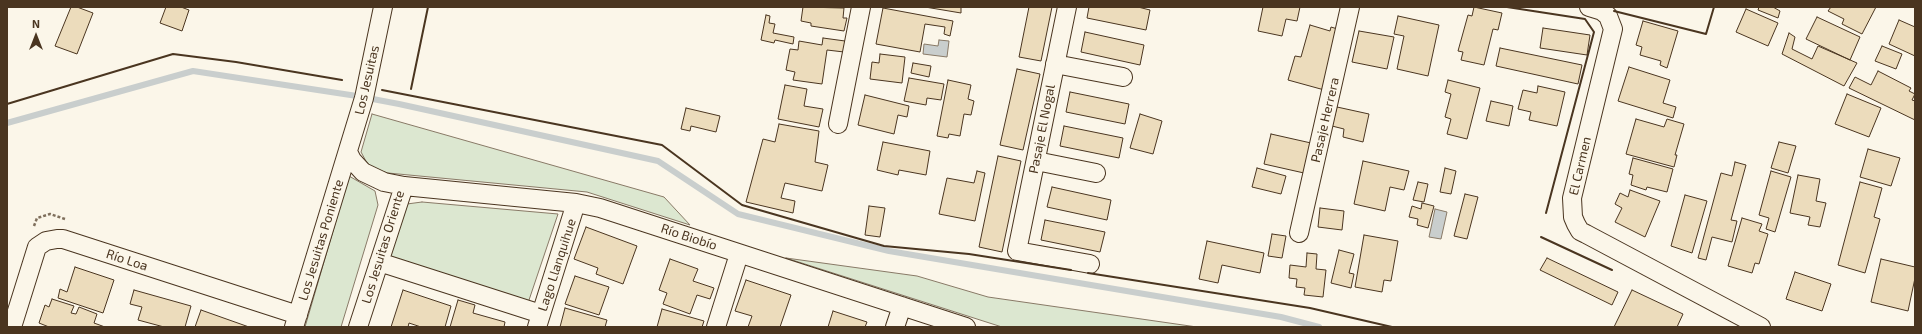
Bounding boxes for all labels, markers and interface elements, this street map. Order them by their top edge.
north arrow [16,16,56,56]
text: N [32,17,40,30]
street label: Los Jesuitas [351,44,383,116]
street label: Pasaje Herrera [1308,76,1342,164]
street label: Pasaje El Nogal [1026,83,1058,175]
street label: El Carmen [1566,135,1594,197]
street label: Los Jesuitas Poniente [295,177,347,303]
street label: Los Jesuitas Oriente [358,189,408,305]
street label: Lago Llanquihue [535,217,579,313]
street label: Río Biobío [659,221,719,253]
street label: Río Loa [104,246,150,274]

